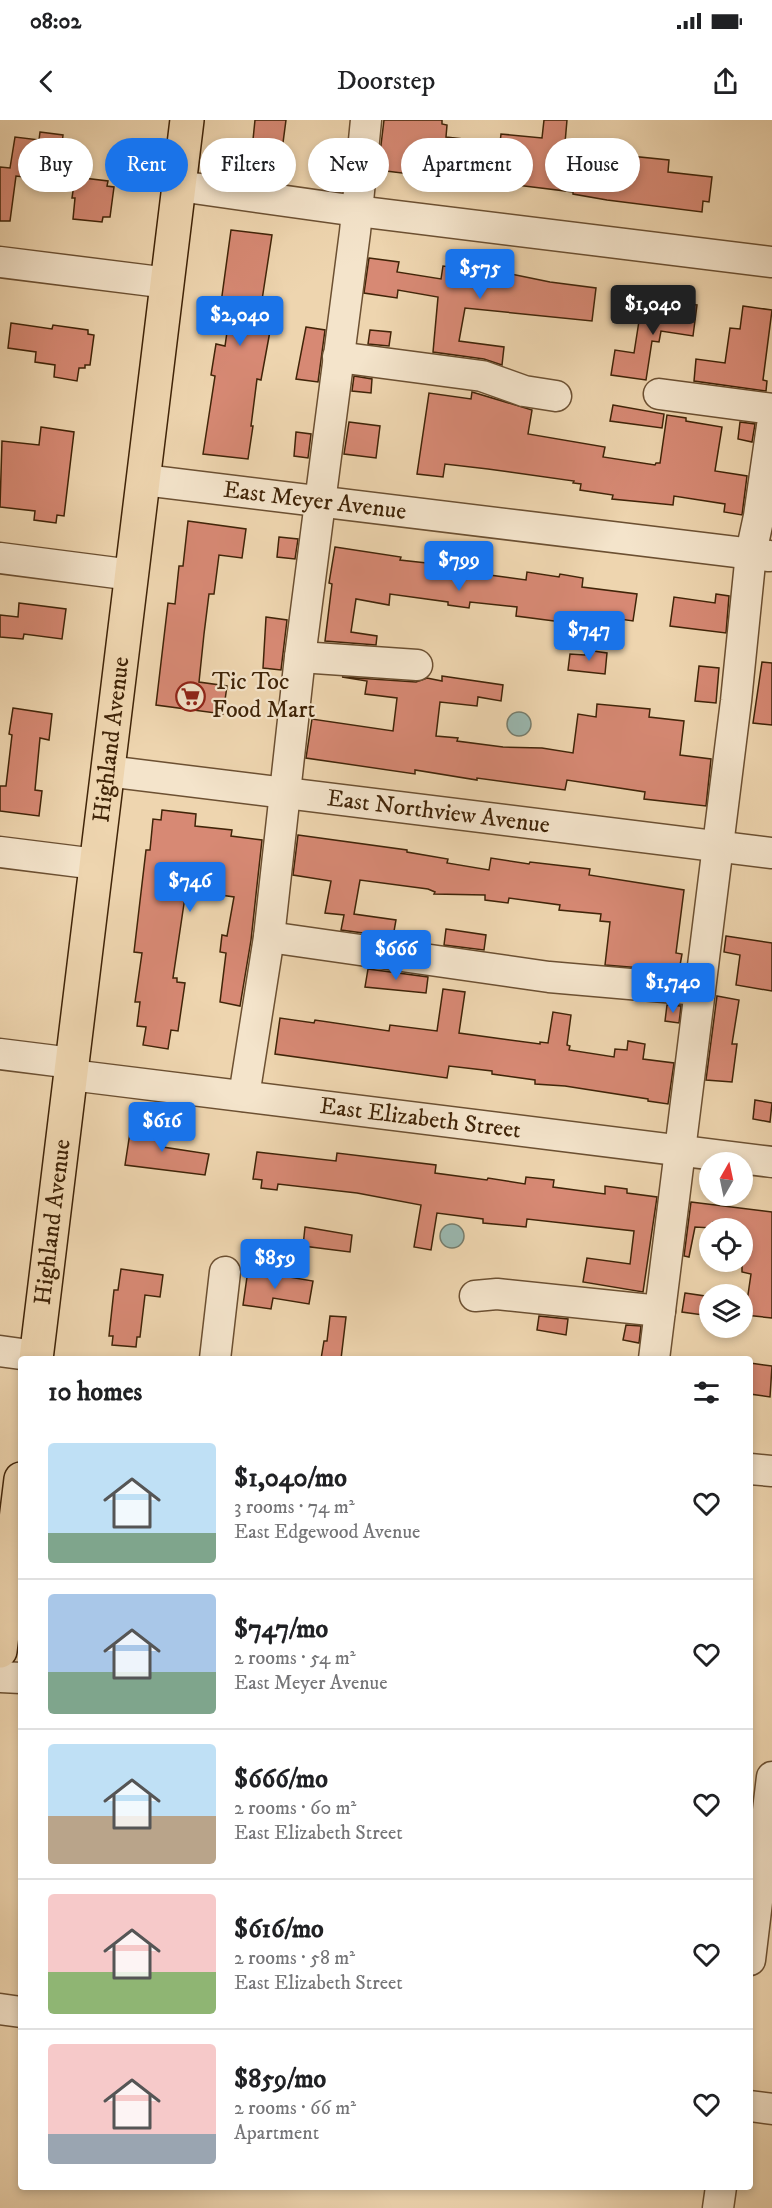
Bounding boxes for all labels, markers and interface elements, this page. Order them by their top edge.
text: 08:02 [30,8,81,35]
text: Doorstep [337,64,435,98]
icon: back [30,65,63,98]
icon: share [709,65,742,98]
chip: Buy [18,138,93,192]
chip: Rent [105,138,188,192]
chip: Filters [200,138,296,192]
chip: New [308,138,389,192]
chip: Apartment [401,138,533,192]
chip: House [545,138,640,192]
pin: $575 [444,249,516,300]
text: $575 [459,256,501,281]
pin: $1,040 [604,285,702,336]
text: $1,040 [625,292,681,317]
pin: $2,040 [191,296,289,347]
text: $2,040 [210,303,270,328]
street label: East Meyer Avenue [221,475,408,527]
pin: $799 [423,541,495,592]
text: $799 [438,548,480,573]
pin: $747 [553,611,625,662]
text: $747 [568,618,610,643]
street label: Highland Avenue [87,655,136,824]
place label: Tic Toc Food Mart [212,667,315,725]
supermarket icon: Tic Toc Food Mart [175,680,207,712]
street label: East Northview Avenue [325,783,552,840]
pin: $746 [154,862,226,913]
text: $746 [168,869,212,894]
pin: $666 [360,930,432,981]
text: $666 [375,937,417,962]
pin: $1,740 [624,963,722,1014]
text: $1,740 [646,970,700,995]
street label: East Elizabeth Street [318,1091,523,1146]
pin: $616 [126,1102,198,1153]
text: $616 [143,1109,181,1134]
street label: Highland Avenue [28,1137,78,1307]
north arrow [699,1152,753,1206]
map controls [699,1152,753,1338]
button: locate [699,1218,753,1272]
pin: $859 [239,1239,311,1290]
text: $859 [255,1246,295,1271]
button: layers [699,1284,753,1338]
text: 10 homes [48,1376,142,1409]
icon: filters [690,1376,723,1409]
text: $1,040/mo [234,1462,347,1495]
icon: home [96,1467,168,1539]
icon: heart [690,1487,723,1520]
text: 3 rooms · 74 m² [234,1495,355,1520]
text: East Edgewood Avenue [234,1520,420,1545]
text: $747/mo [234,1613,328,1646]
icon: home [96,1618,168,1690]
icon: heart [690,1638,723,1671]
text: 2 rooms · 54 m² [234,1646,356,1671]
text: East Meyer Avenue [234,1671,387,1696]
text: $666/mo [234,1763,328,1796]
icon: home [96,1768,168,1840]
icon: heart [690,1788,723,1821]
text: 2 rooms · 60 m² [234,1796,356,1821]
text: East Elizabeth Street [234,1821,403,1846]
text: $616/mo [234,1913,324,1946]
icon: home [96,1918,168,1990]
icon: heart [690,1938,723,1971]
text: 2 rooms · 58 m² [234,1946,355,1971]
text: East Elizabeth Street [234,1971,403,1996]
text: $859/mo [234,2063,326,2096]
icon: home [96,2068,168,2140]
icon: heart [690,2088,723,2121]
text: 2 rooms · 66 m² [234,2096,356,2121]
text: Apartment [234,2121,319,2146]

